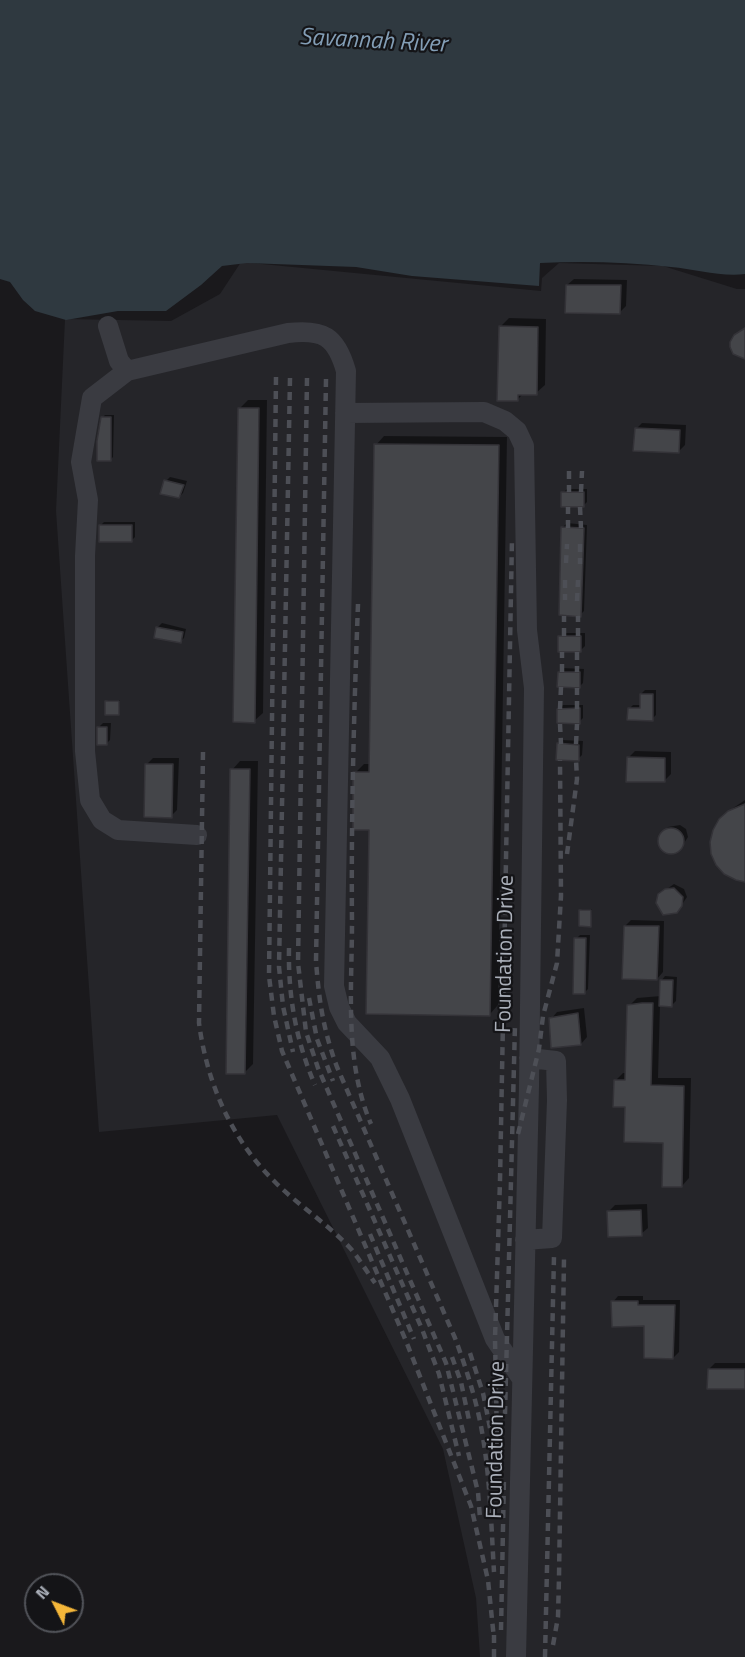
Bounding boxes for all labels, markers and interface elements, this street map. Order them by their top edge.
water label: Savannah River [299,24,447,60]
street label: Foundation Drive [491,875,521,1033]
street label: Foundation Drive [482,1361,512,1519]
north arrow [24,1573,84,1633]
text: N [29,1580,55,1604]

